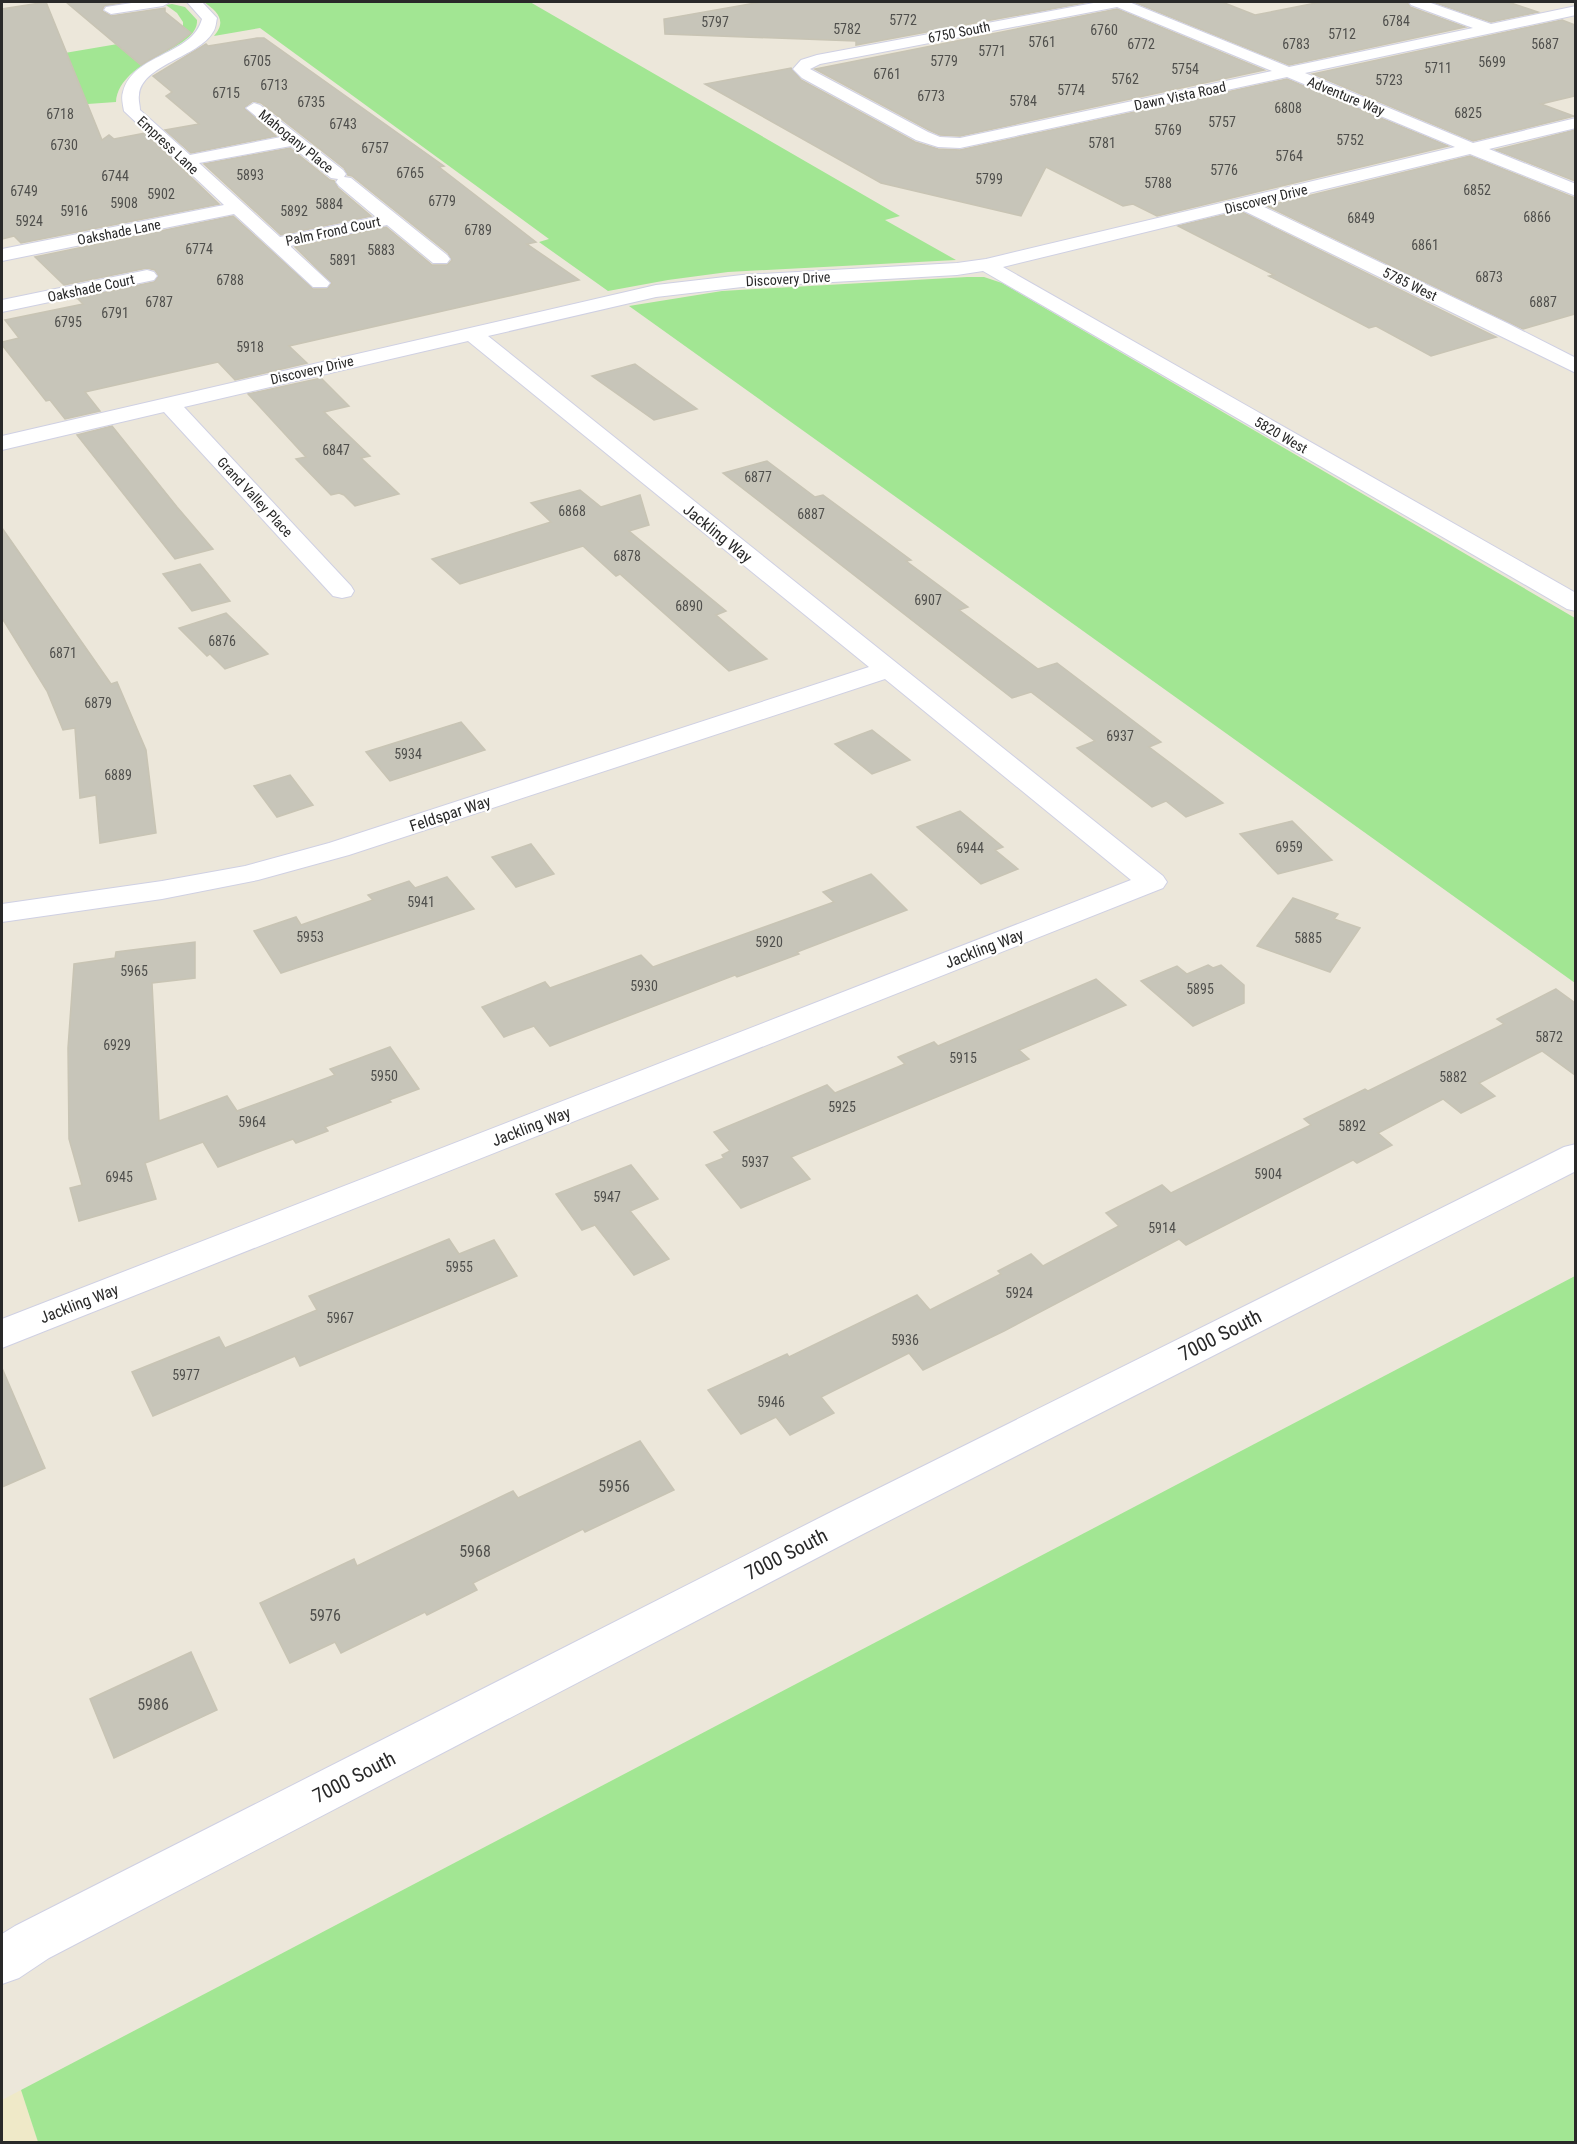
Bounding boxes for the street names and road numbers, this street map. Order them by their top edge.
street label: 6750 South [927,18,991,46]
street label: Adventure Way [1305,73,1387,119]
street label: Dawn Vista Road [1133,78,1227,114]
street label: Mahogany Place [256,106,337,176]
street label: Empress Lane [134,113,202,178]
street label: Discovery Drive [1223,181,1310,217]
street label: Palm Frond Court [284,213,382,249]
street label: Oakshade Lane [76,216,163,248]
street label: 5785 West [1380,264,1440,304]
street label: Discovery Drive [745,269,831,289]
street label: Oakshade Court [46,271,136,305]
street label: Discovery Drive [269,353,356,387]
street label: 5820 West [1252,413,1310,457]
street label: Grand Valley Place [214,454,296,540]
street label: Jackling Way [680,500,756,567]
street label: Feldspar Way [407,791,493,836]
street label: Jackling Way [942,925,1027,972]
street label: Jackling Way [489,1103,574,1150]
street label: Jackling Way [37,1280,122,1327]
street label: 7000 South [1175,1304,1265,1366]
street label: 7000 South [741,1523,831,1585]
street label: 7000 South [309,1746,399,1808]

